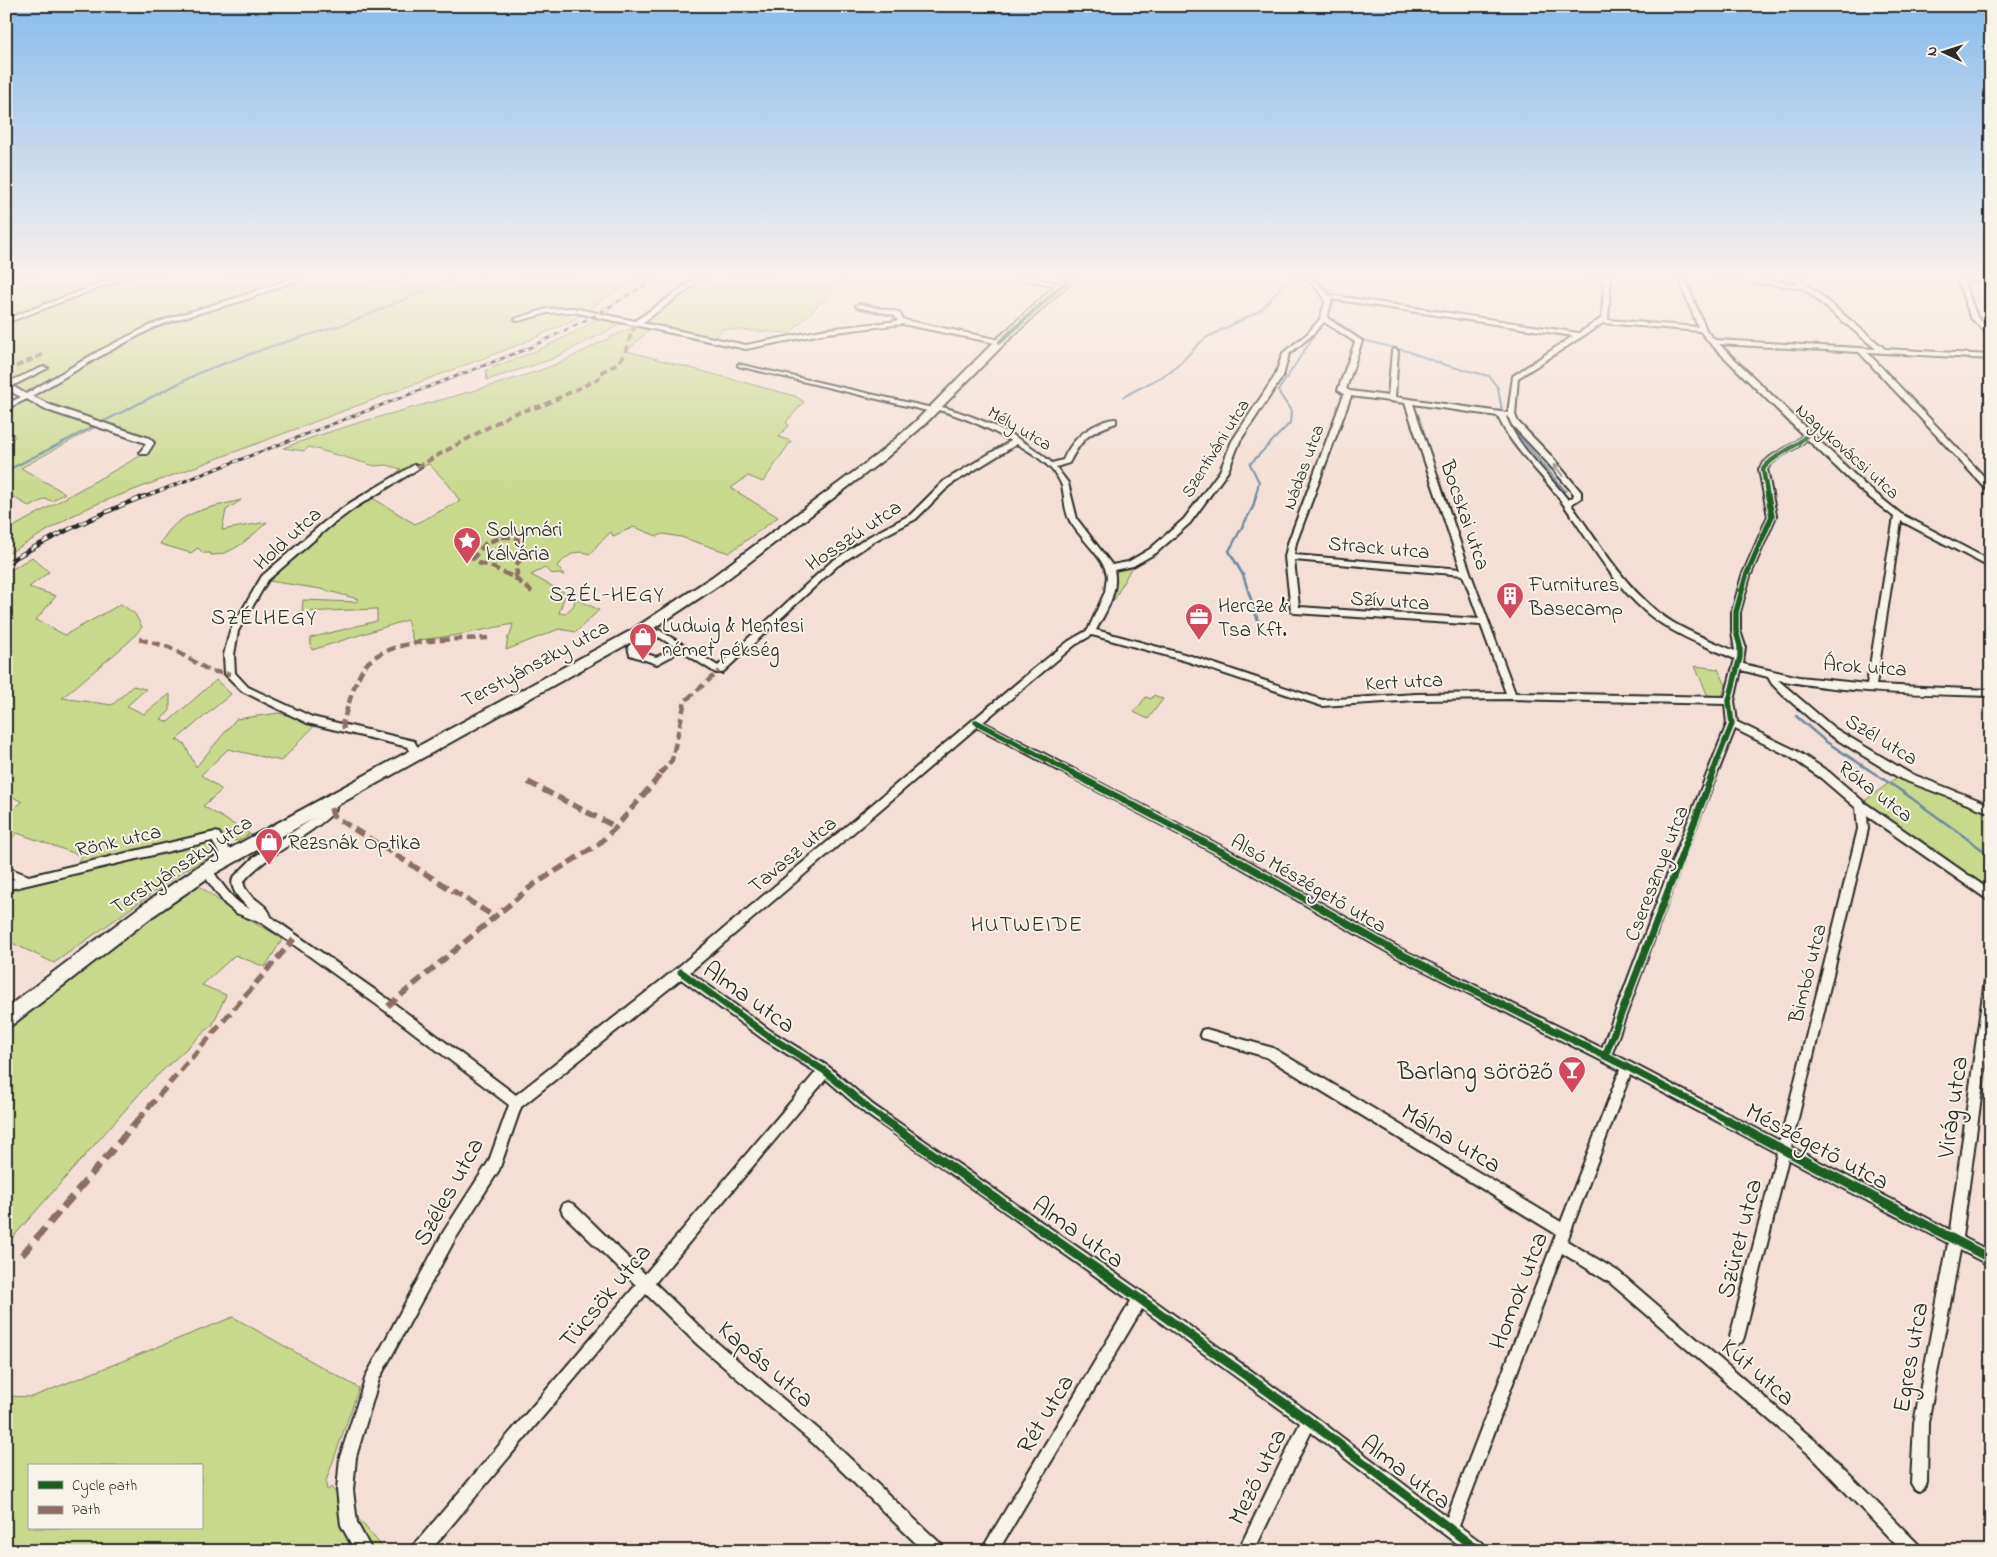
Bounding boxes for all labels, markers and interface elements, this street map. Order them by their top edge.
north arrow [1920,28,1970,78]
text: N [1922,46,1943,57]
street label: Szentiváni utca [1176,395,1257,503]
street label: Nagykovácsi utca [1788,399,1904,507]
street label: Mély utca [982,401,1056,459]
street label: Nádas utca [1277,422,1332,514]
street label: Bocskai utca [1431,456,1497,575]
one-way arrow [1553,464,1564,477]
street label: Hosszú utca [800,493,908,580]
street label: Hold utca [248,501,329,578]
place label: Solymári kálvária [486,516,562,570]
place icon: Solymári kálvária [452,526,482,565]
street label: Strack utca [1327,530,1431,568]
place label: Furnitures Basecamp [1528,571,1623,625]
district label: SZÉL-HEGY [549,580,665,612]
building icon: Furnitures Basecamp [1495,581,1525,620]
street label: Szív utca [1349,584,1430,620]
place label: Hercze & Tsa Kft. [1218,592,1289,646]
office icon: Hercze & Tsa Kft. [1184,602,1214,641]
district label: SZÉLHEGY [211,603,317,635]
place label: Ludwig & Mentesi német pékség [662,612,804,668]
street label: Terstyánszky utca [457,613,616,718]
shop icon: Ludwig & Mentesi német pékség [628,622,658,661]
street label: Árok utca [1822,649,1908,686]
street label: Kert utca [1364,666,1444,700]
street label: Szél utca [1839,707,1923,774]
street label: Róka utca [1831,754,1919,831]
street label: Cseresznye utca [1618,801,1699,947]
street label: Terstyánszky utca [105,809,260,924]
street label: Tavasz utca [743,810,844,901]
street label: Rönk utca [73,818,164,866]
shop icon: Rezsnák Optika [254,827,284,866]
street label: Alsó Mészégető utca [1223,828,1392,943]
place label: Rezsnák Optika [288,829,421,859]
district label: HUTWEIDE [971,910,1083,942]
street label: Bimbó utca [1782,921,1836,1027]
street label: Alma utca [695,953,802,1044]
street label: Virág utca [1929,1054,1980,1162]
place label: Barlang söröző [1396,1055,1553,1092]
bar icon: Barlang söröző [1557,1055,1587,1094]
street label: Málna utca [1393,1095,1507,1184]
street label: Mészégető utca [1738,1095,1895,1202]
street label: Széles utca [405,1132,494,1253]
street label: Szüret utca [1709,1175,1773,1302]
street label: Alma utca [1024,1188,1131,1279]
street label: Homok utca [1481,1227,1559,1355]
street label: Tücsök utca [552,1236,661,1357]
street label: Egres utca [1885,1299,1940,1416]
street label: Kapás utca [709,1313,821,1418]
street label: Kút utca [1712,1331,1802,1416]
street label: Rét utca [1009,1368,1084,1461]
street label: Mező utca [1220,1423,1298,1532]
street label: Alma utca [1352,1427,1458,1520]
legend [28,1464,202,1530]
text: Cycle path [72,1475,137,1498]
text: Path [72,1499,100,1521]

